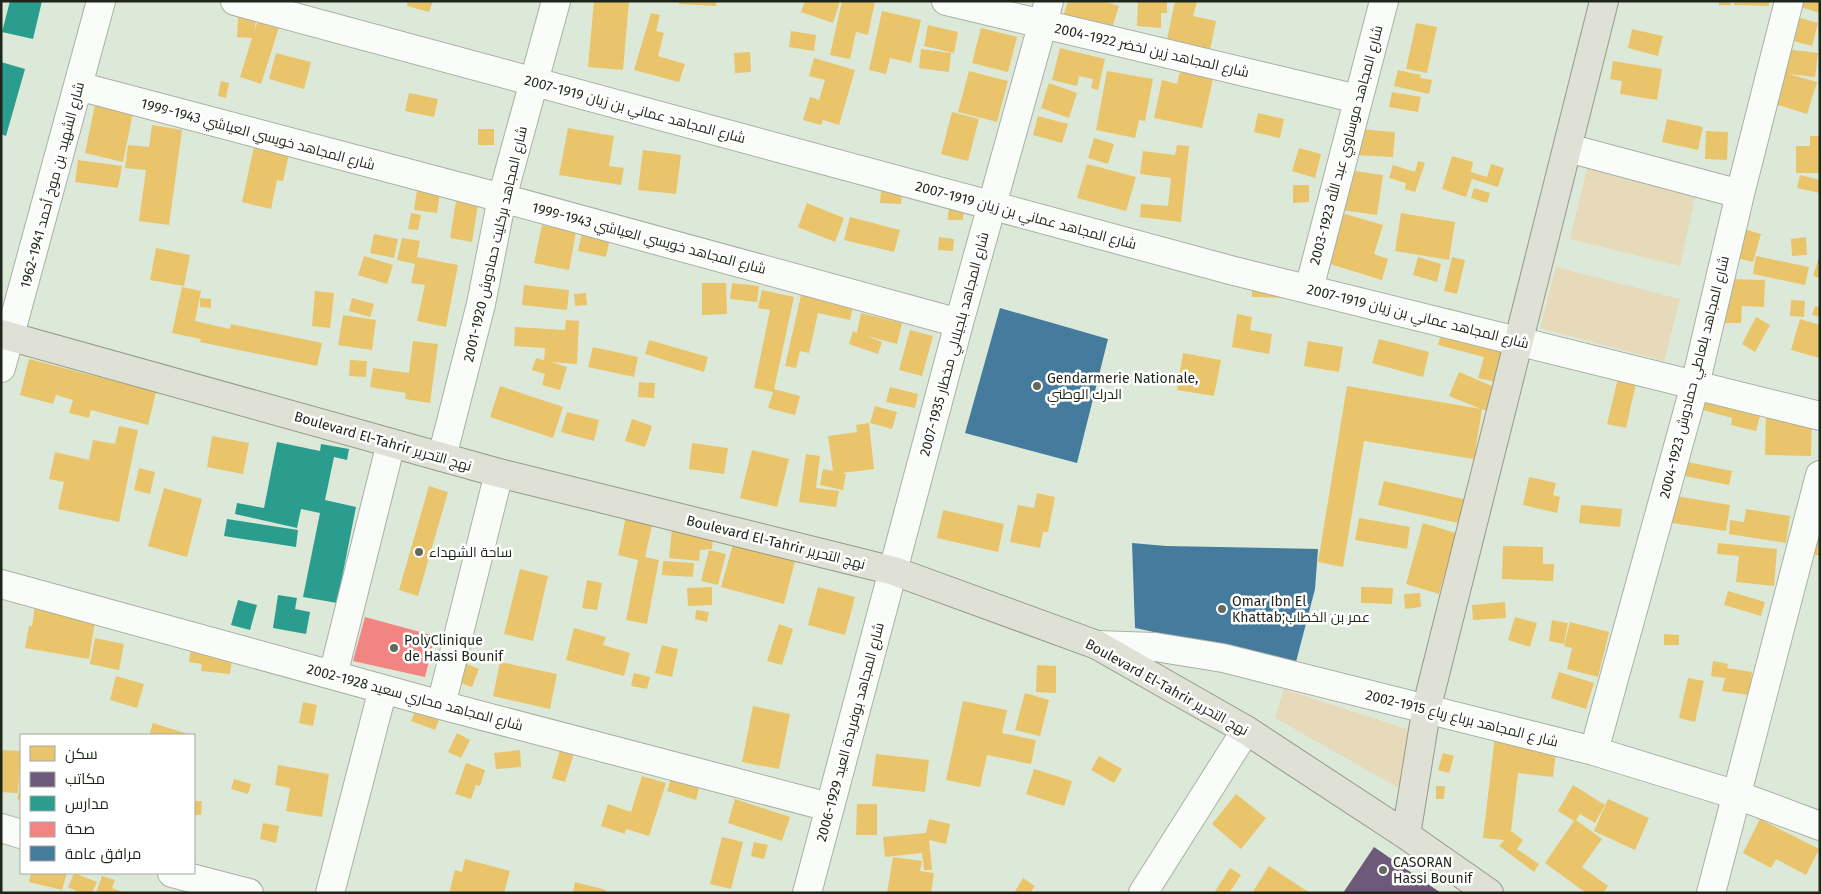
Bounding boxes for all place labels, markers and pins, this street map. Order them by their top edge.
place label: Gendarmerie Nationale, الدرك الوطني [1047,370,1198,406]
marker: Gendarmerie Nationale, الدرك الوطني [1031,380,1043,392]
place label: ساحة الشهداء [429,544,512,561]
marker: ساحة الشهداء [413,546,425,558]
place label: Omar Ibn El Khattab;عمر بن الخطاب [1232,593,1370,626]
marker: Omar Ibn El Khattab;عمر بن الخطاب [1216,603,1228,615]
place label: PolyClinique de Hassi Bounif [404,632,504,665]
marker: PolyClinique de Hassi Bounif [388,642,400,654]
place label: CASORAN Hassi Bounif [1393,854,1474,887]
marker: CASORAN Hassi Bounif [1377,864,1389,876]

